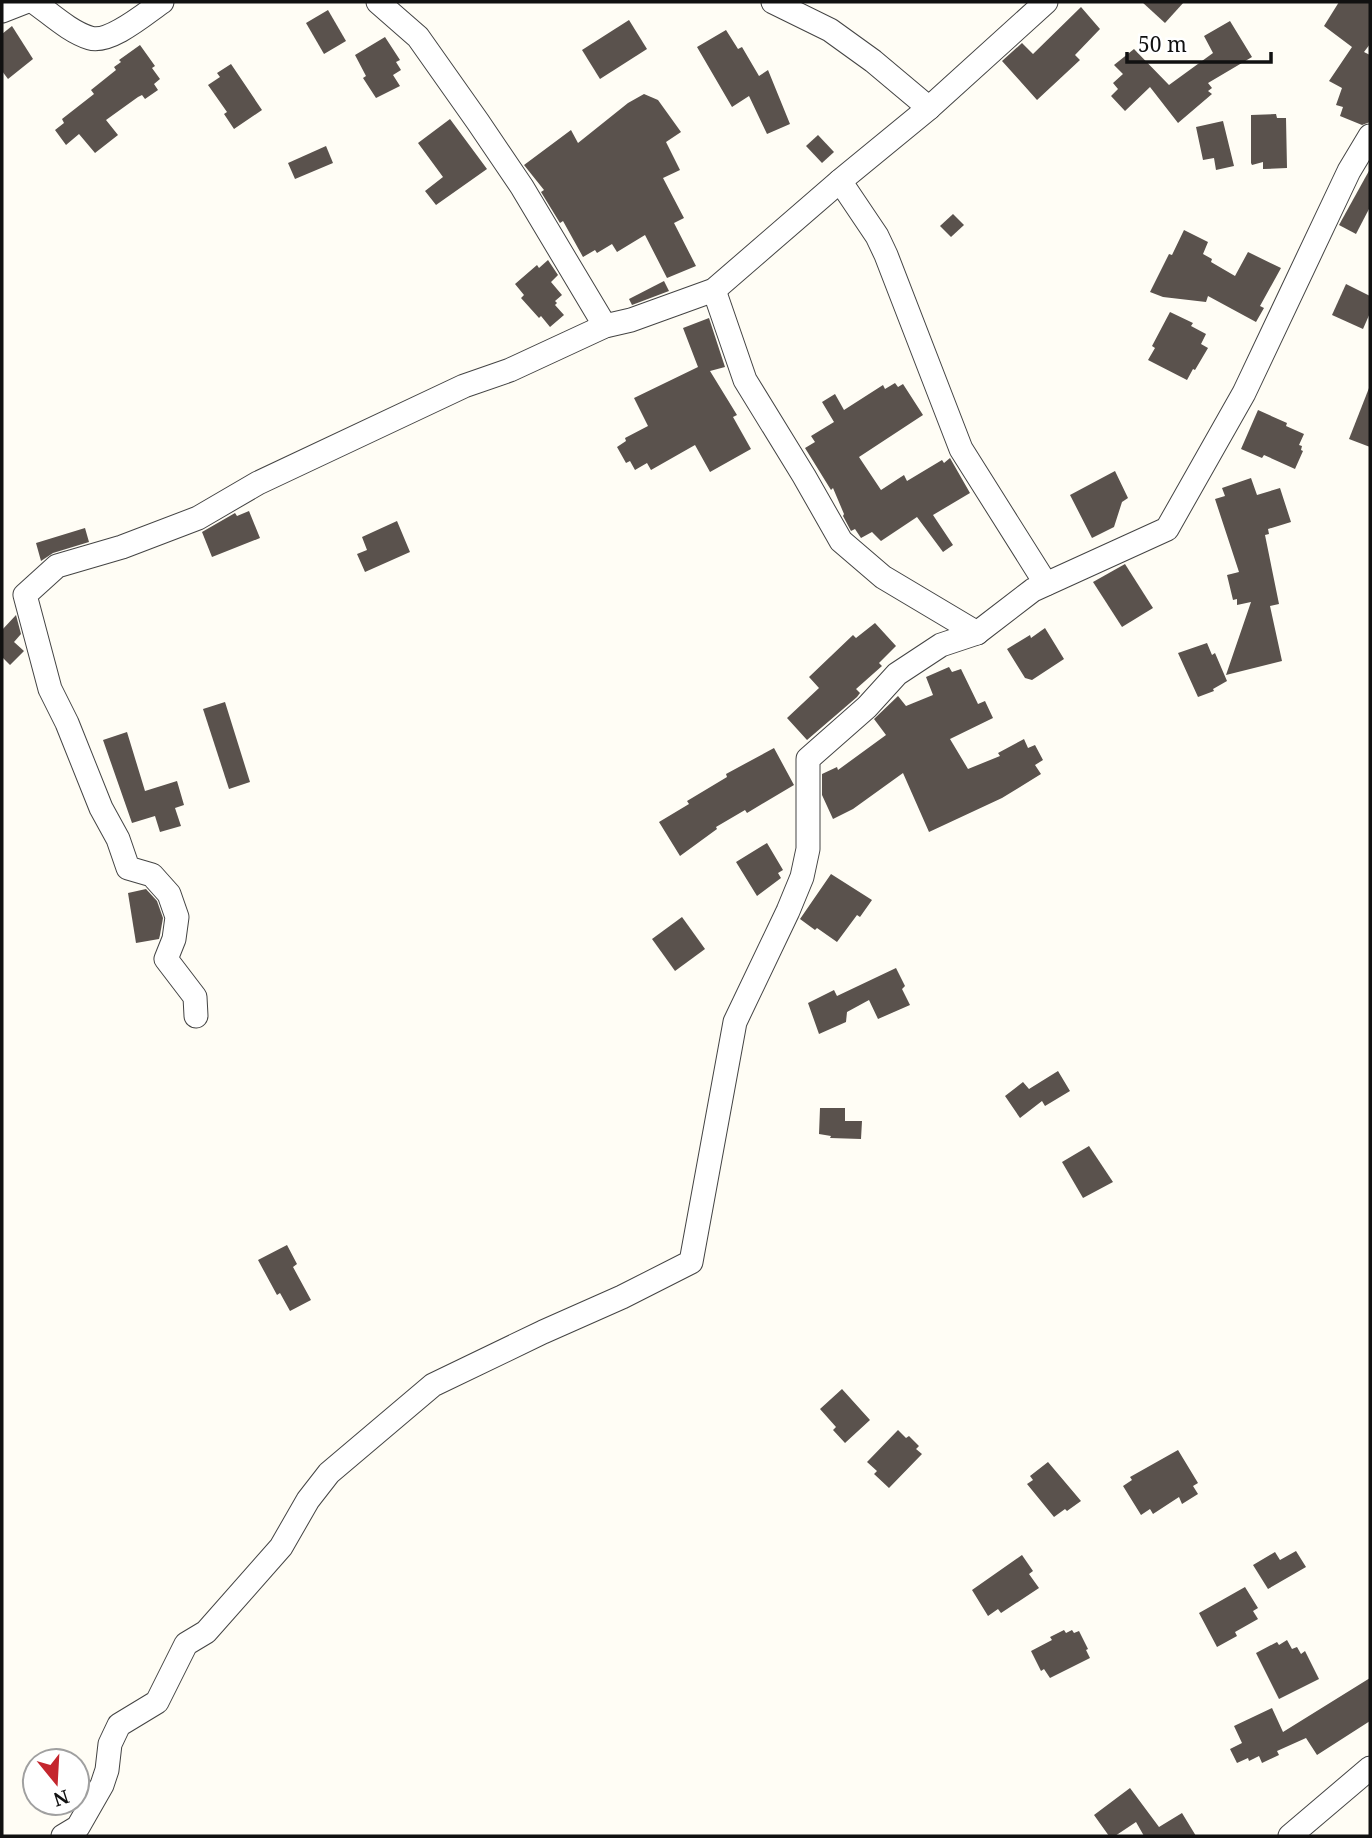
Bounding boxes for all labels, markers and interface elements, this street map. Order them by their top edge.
scale bar [1127,21,1270,65]
text: 50 m [1138,30,1187,58]
north arrow [21,1747,91,1817]
text: N [50,1783,72,1813]

